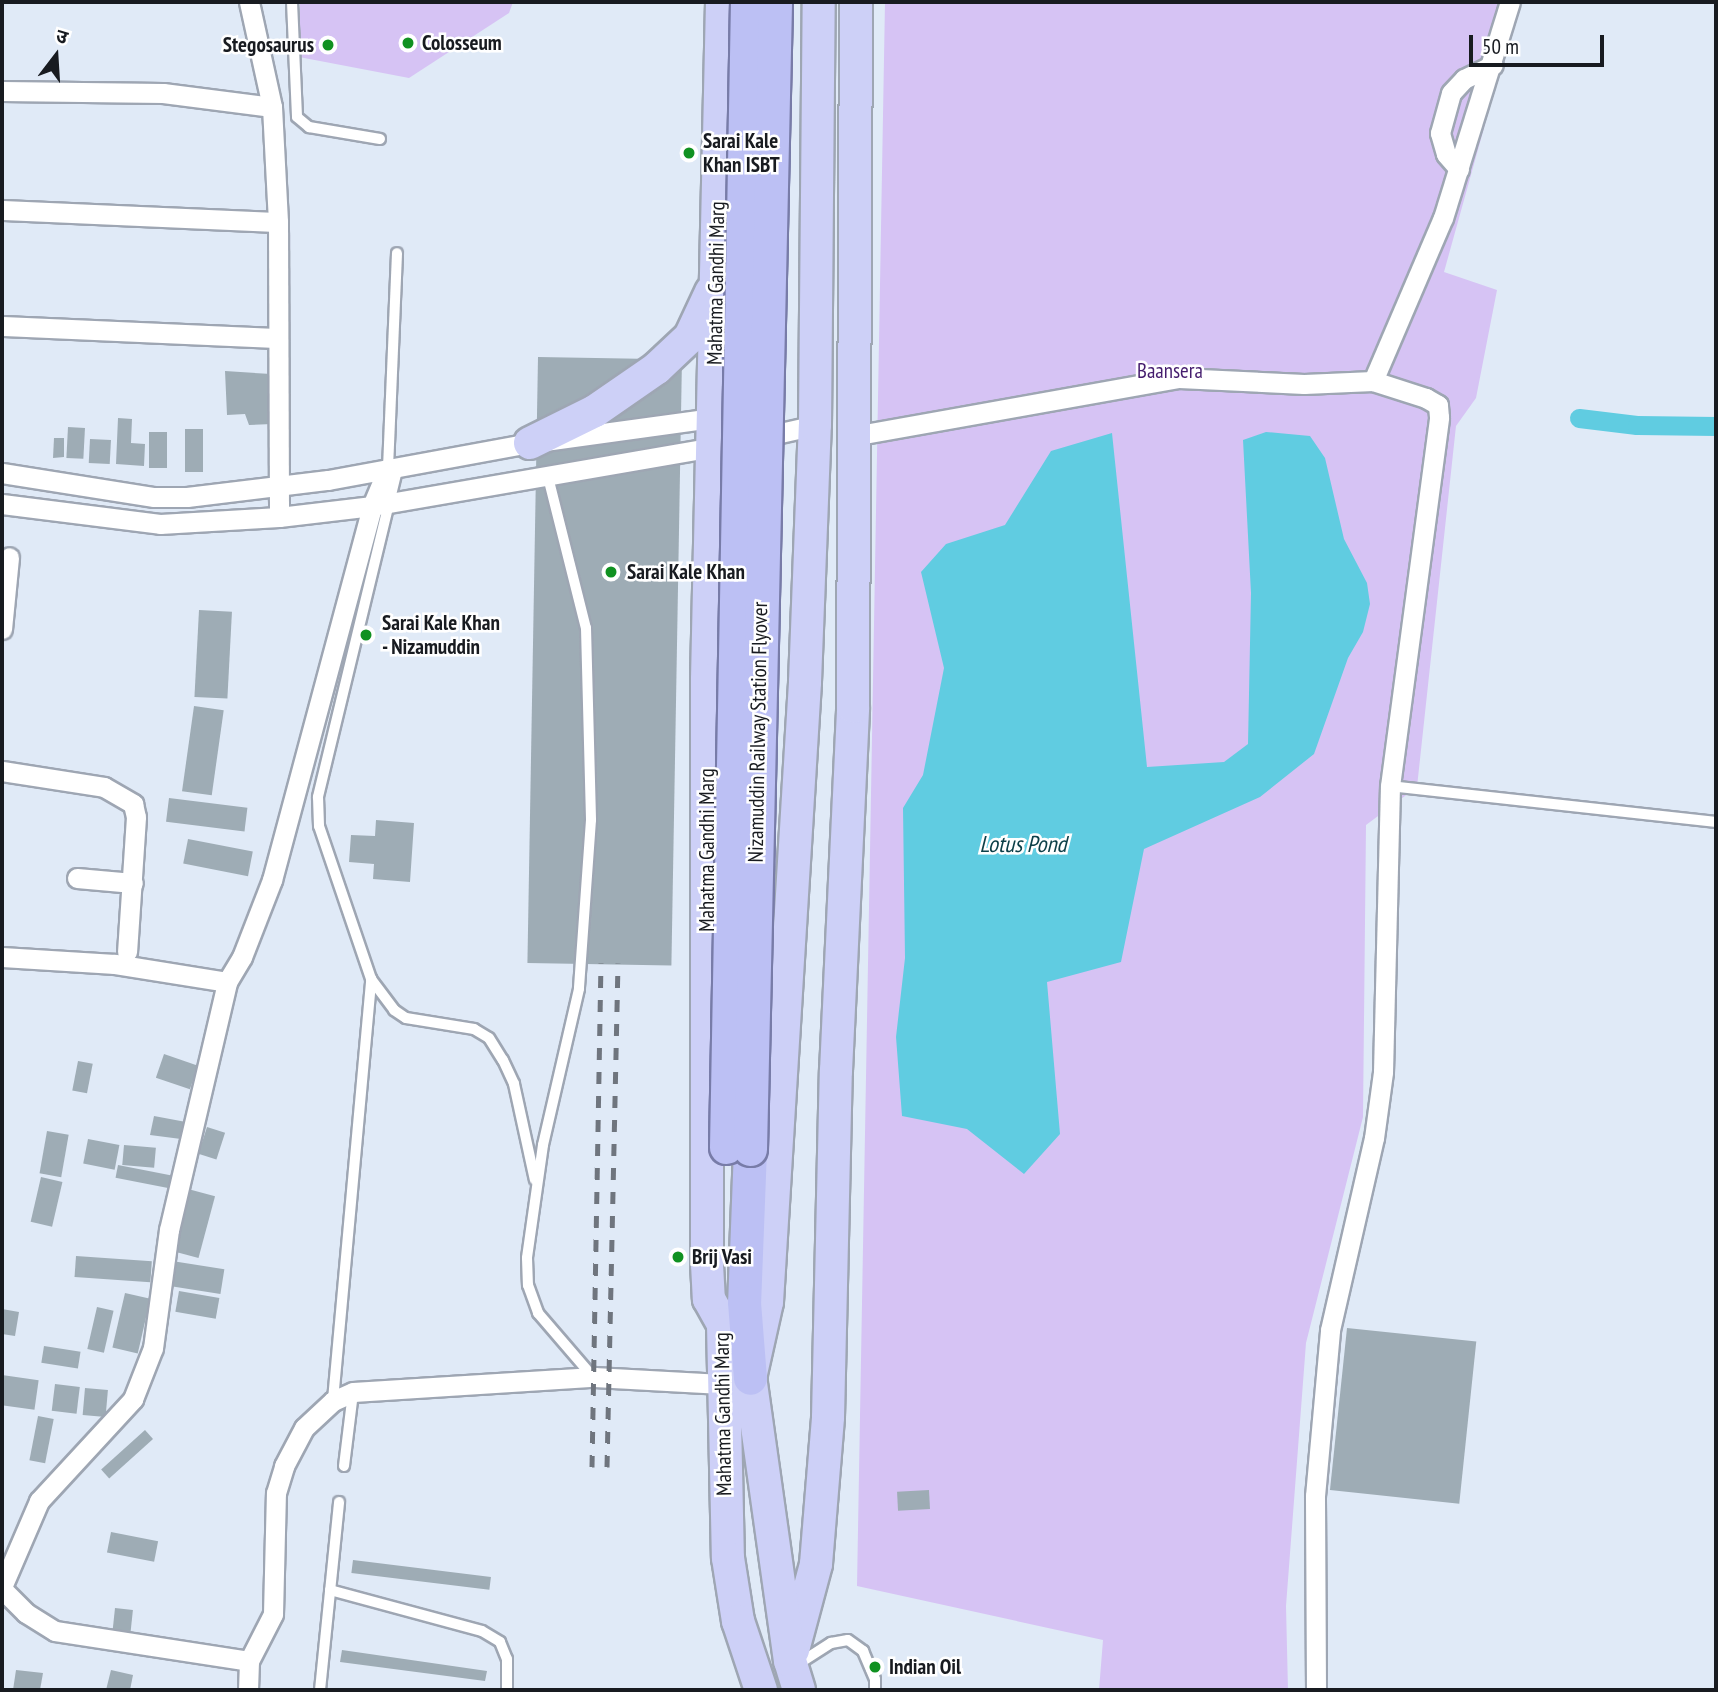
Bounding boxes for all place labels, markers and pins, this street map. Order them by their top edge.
place label: Colosseum [422,30,502,56]
place label: Stegosaurus [223,32,314,58]
marker: Colosseum [400,35,416,51]
marker: Stegosaurus [320,37,336,53]
place label: Sarai Kale Khan ISBT [703,128,780,178]
marker: Sarai Kale Khan ISBT [681,145,697,161]
place label: Sarai Kale Khan [627,559,745,585]
marker: Sarai Kale Khan [601,562,621,582]
place label: Sarai Kale Khan - Nizamuddin [382,610,500,660]
marker: Sarai Kale Khan - Nizamuddin [356,625,376,645]
place label: Brij Vasi [692,1244,753,1270]
marker: Brij Vasi [670,1249,686,1265]
place label: Indian Oil [889,1654,961,1680]
marker: Indian Oil [867,1659,883,1675]

